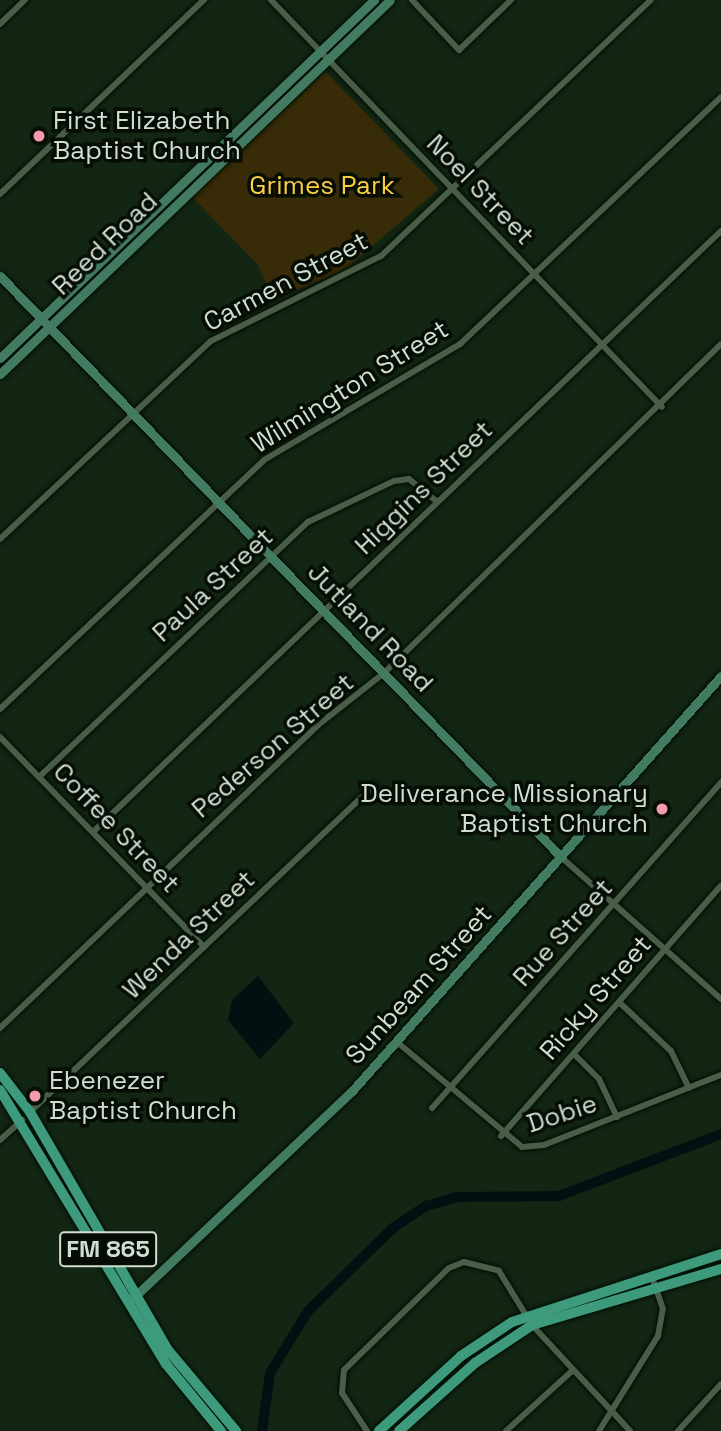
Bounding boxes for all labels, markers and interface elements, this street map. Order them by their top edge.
place label: First Elizabeth Baptist Church [53,105,241,166]
marker: First Elizabeth Baptist Church [31,128,47,144]
street label: Noel Street [420,128,540,252]
park label: Grimes Park [249,170,395,202]
street label: Reed Road [46,186,164,302]
street label: Carmen Street [199,226,373,338]
street label: Wilmington Street [246,314,454,460]
street label: Higgins Street [349,415,499,561]
street label: Paula Street [146,521,280,649]
street label: Jutland Road [301,557,439,699]
street label: Pederson Street [186,667,360,825]
street label: Coffee Street [46,757,186,899]
place label: Deliverance Missionary Baptist Church [361,778,648,840]
marker: Deliverance Missionary Baptist Church [654,801,670,817]
street label: Wenda Street [116,864,262,1006]
street label: Rue Street [507,873,619,993]
street label: Sunbeam Street [339,899,499,1071]
street label: Ricky Street [534,930,658,1066]
place label: Ebenezer Baptist Church [49,1065,237,1126]
marker: Ebenezer Baptist Church [27,1088,43,1104]
street label: Dobie [523,1088,601,1140]
road number: FM 865 [59,1228,157,1269]

